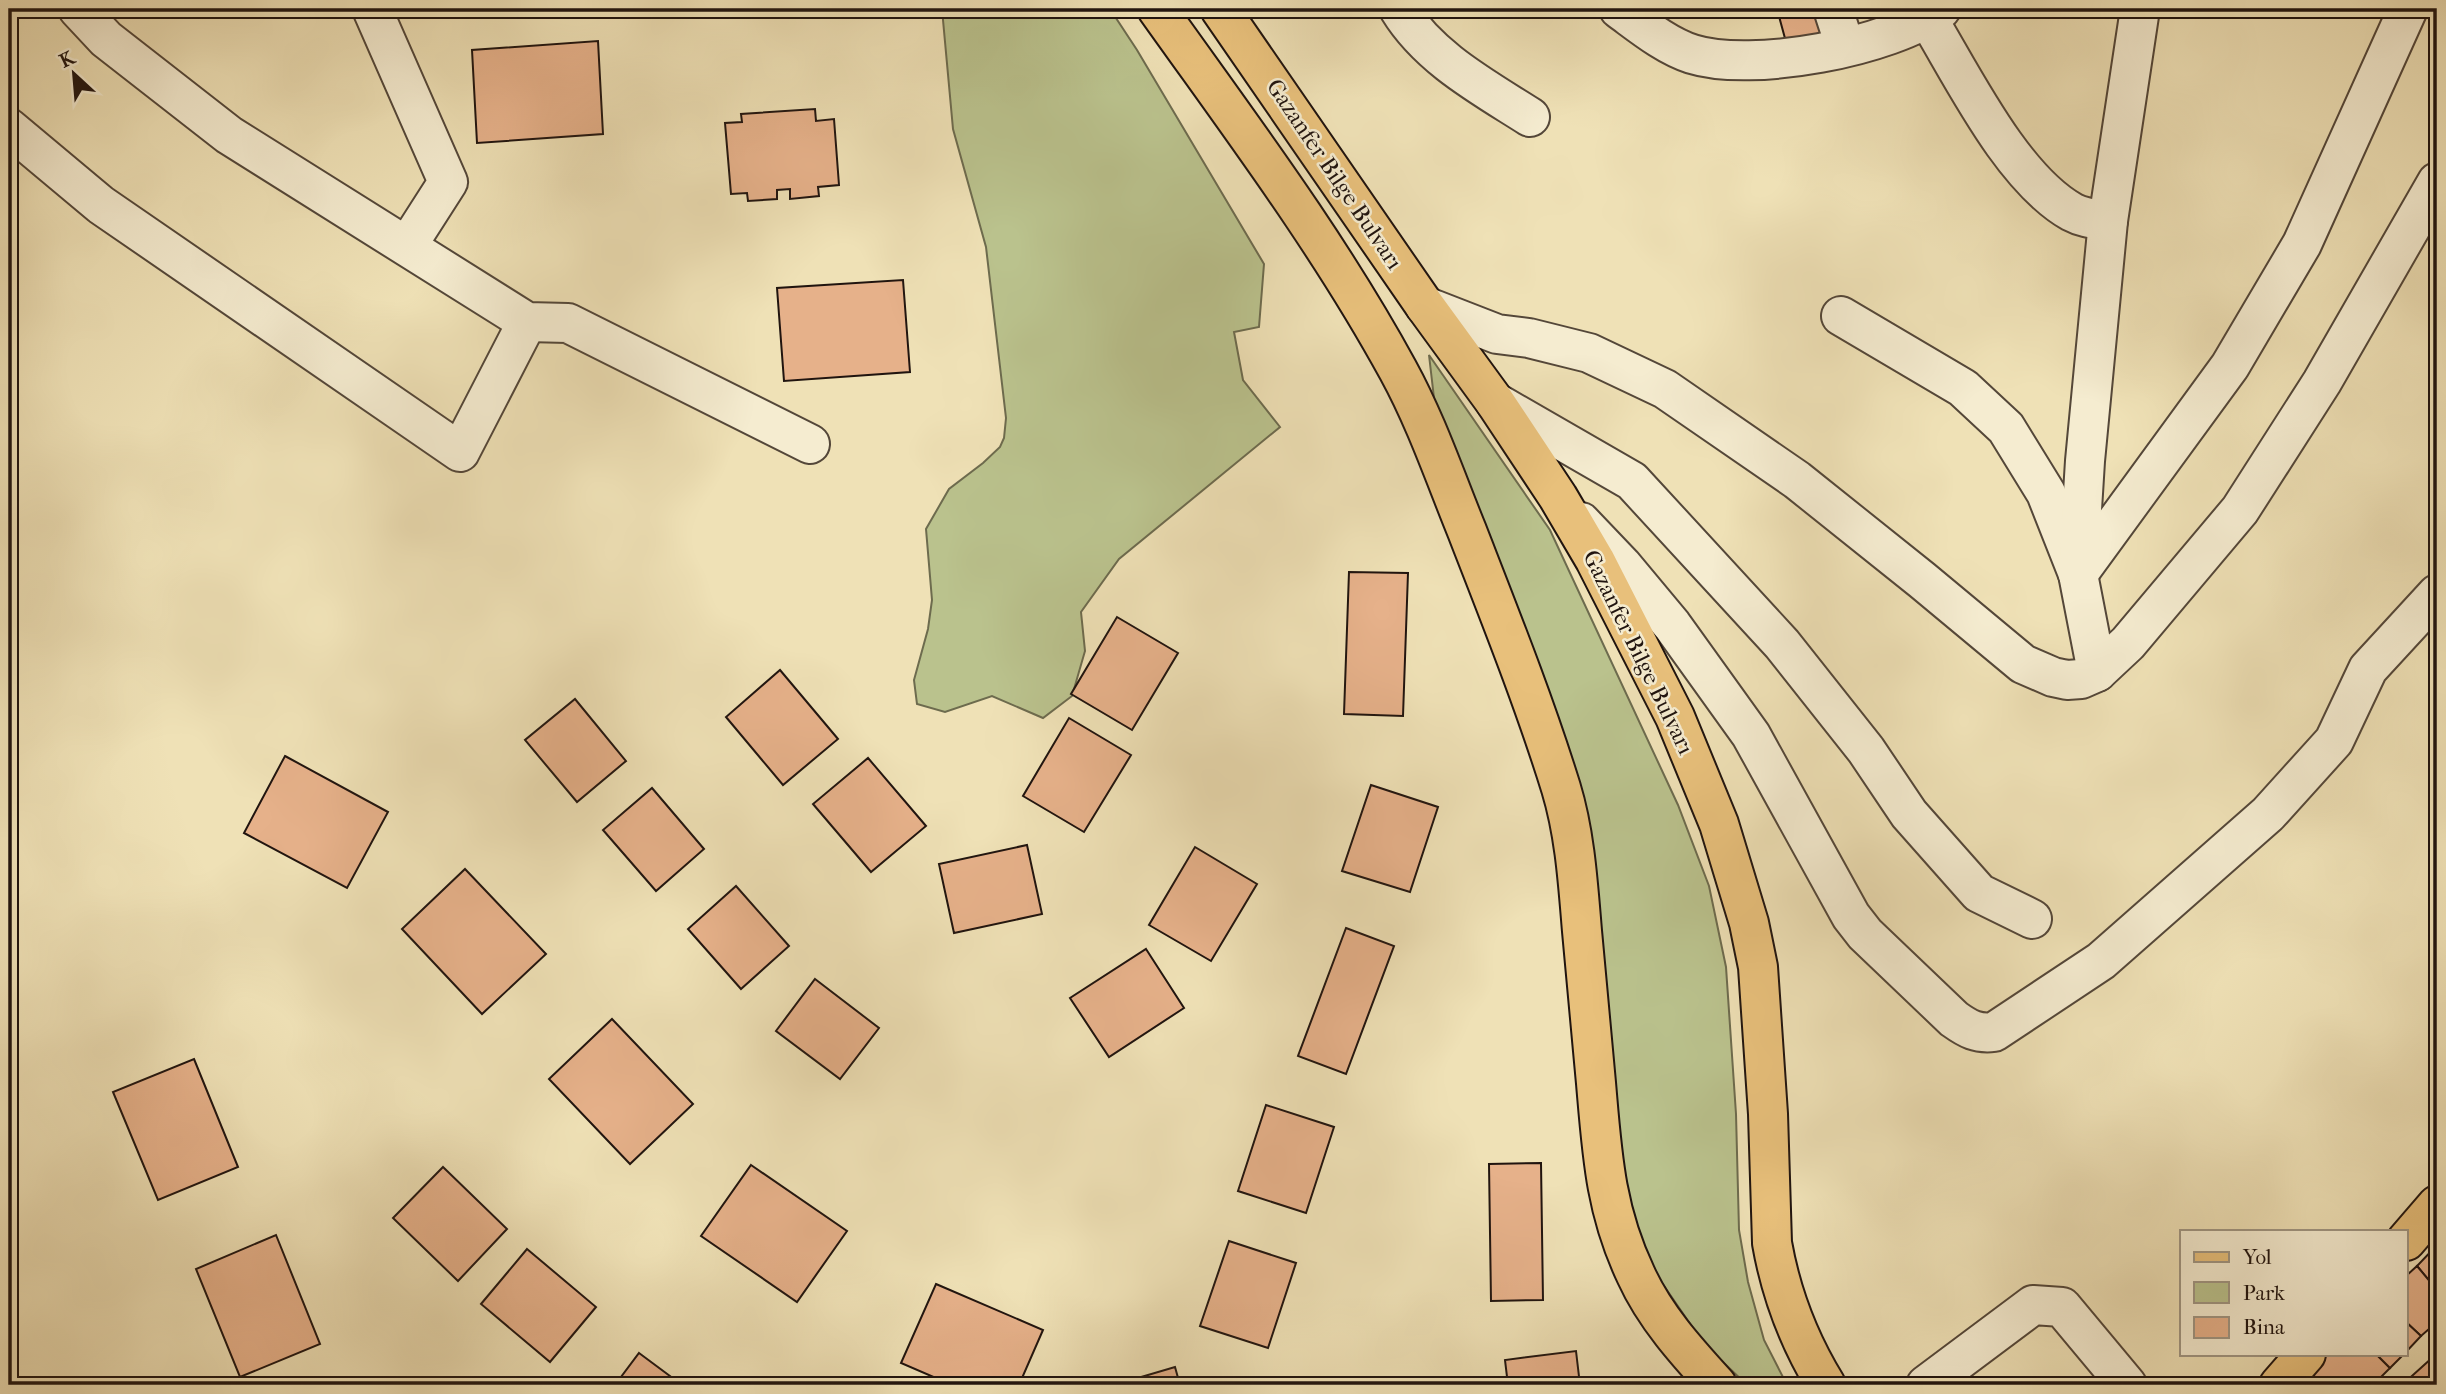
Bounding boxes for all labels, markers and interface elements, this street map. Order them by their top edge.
north arrow [38,38,108,108]
text: K [56,46,79,73]
street label: Gazanfer Bilge Bulvarı [1261,74,1408,275]
street label: Gazanfer Bilge Bulvarı [1577,546,1700,759]
legend [2180,1230,2408,1356]
text: Yol [2242,1245,2272,1269]
text: Park [2243,1281,2285,1305]
text: Bina [2243,1315,2285,1339]

